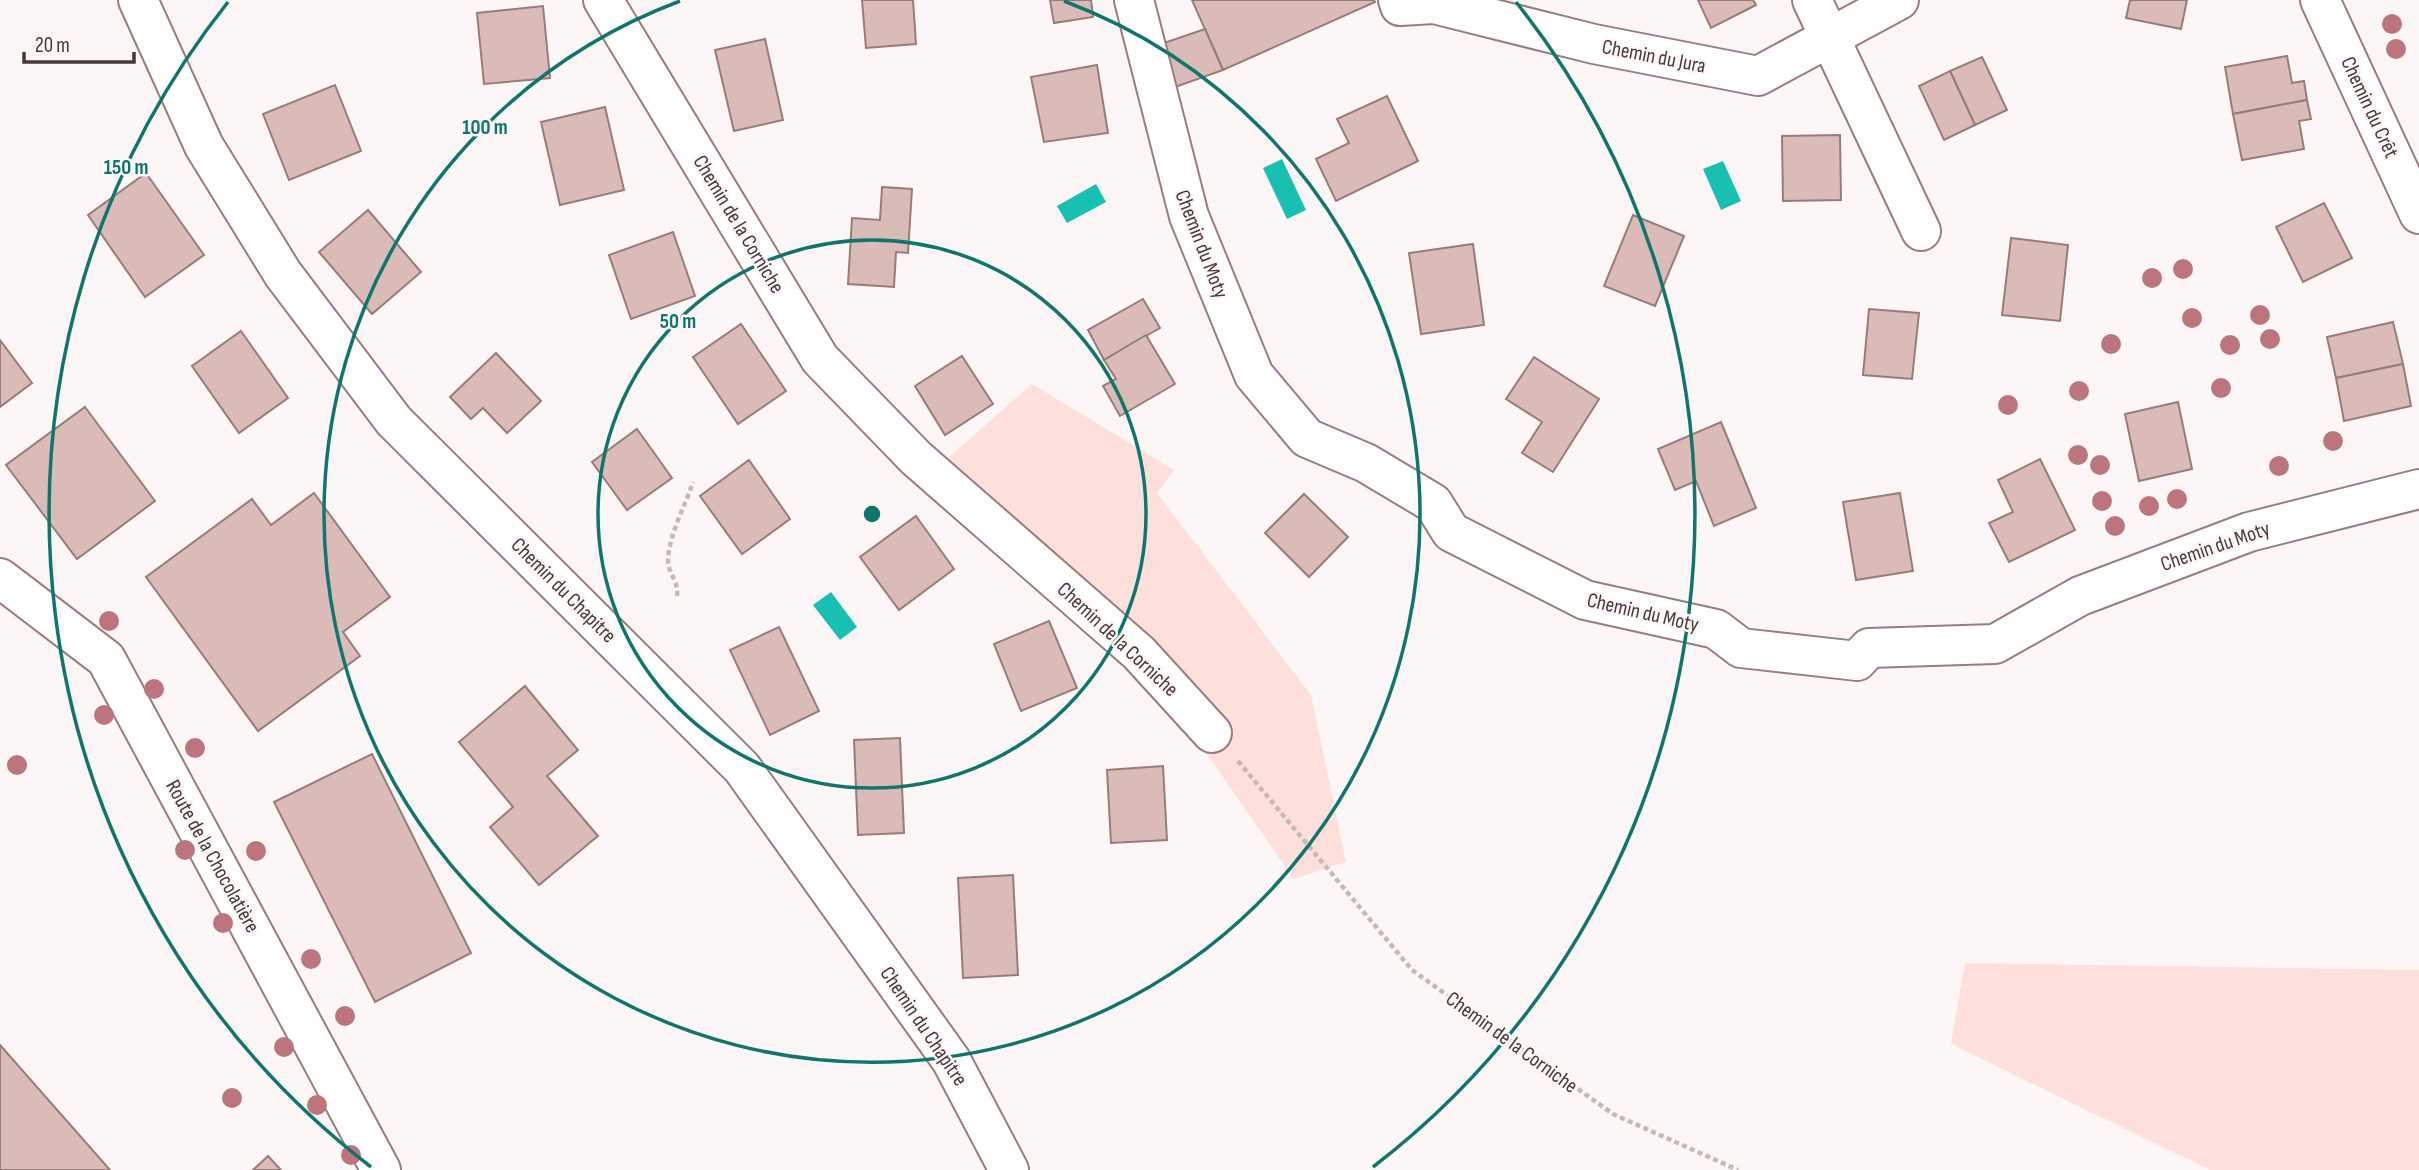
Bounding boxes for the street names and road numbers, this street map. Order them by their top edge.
street label: Chemin du Jura [1600,34,1708,79]
street label: Chemin du Crêt [2335,53,2404,162]
street label: Chemin de la Corniche [688,151,790,298]
street label: Chemin du Moty [1169,187,1234,302]
street label: Chemin du Moty [2157,516,2273,577]
street label: Chemin du Chapitre [506,533,621,648]
street label: Chemin de la Corniche [1052,577,1183,702]
street label: Chemin du Moty [1585,587,1701,637]
street label: Route de la Chocolatière [160,776,265,937]
street label: Chemin du Chapitre [874,962,973,1091]
street label: Chemin de la Corniche [1441,986,1582,1099]

